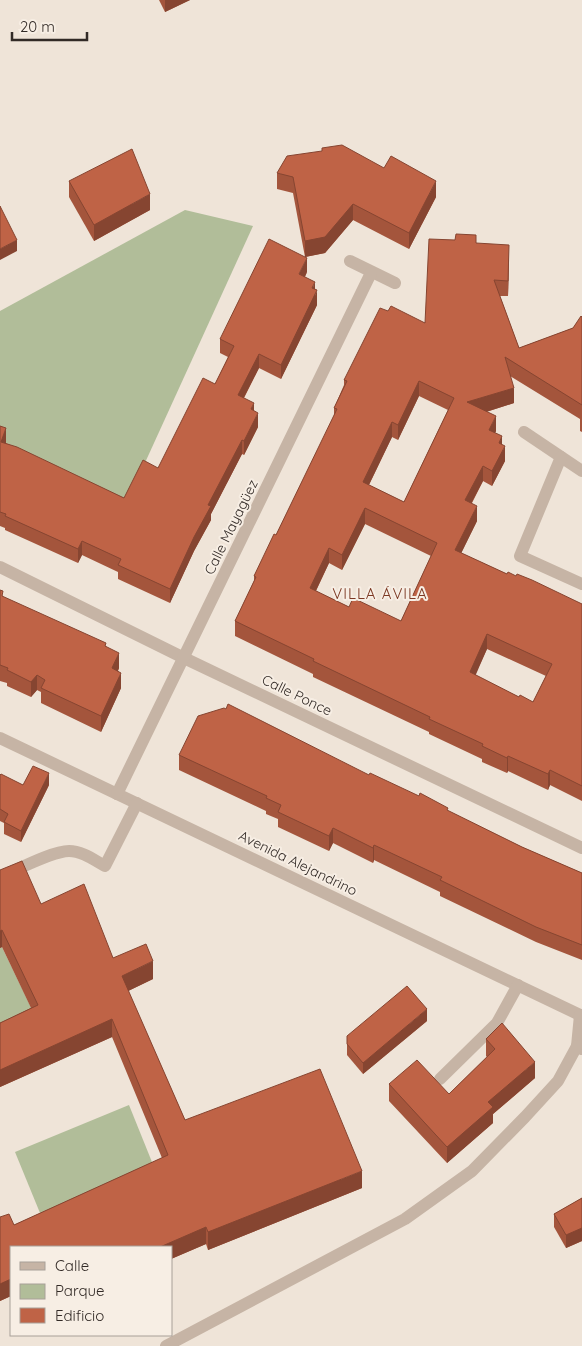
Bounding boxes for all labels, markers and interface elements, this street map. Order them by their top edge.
scale bar [12,10,88,42]
text: 20 m [20,17,55,36]
street label: Calle Mayagüez [200,476,262,577]
district label: VILLA ÁVILA [332,584,428,603]
street label: Calle Ponce [259,670,335,720]
street label: Avenida Alejandrino [236,826,360,900]
legend [10,1246,172,1336]
text: Calle [55,1256,89,1275]
text: Parque [55,1281,105,1300]
text: Edificio [55,1306,104,1325]

